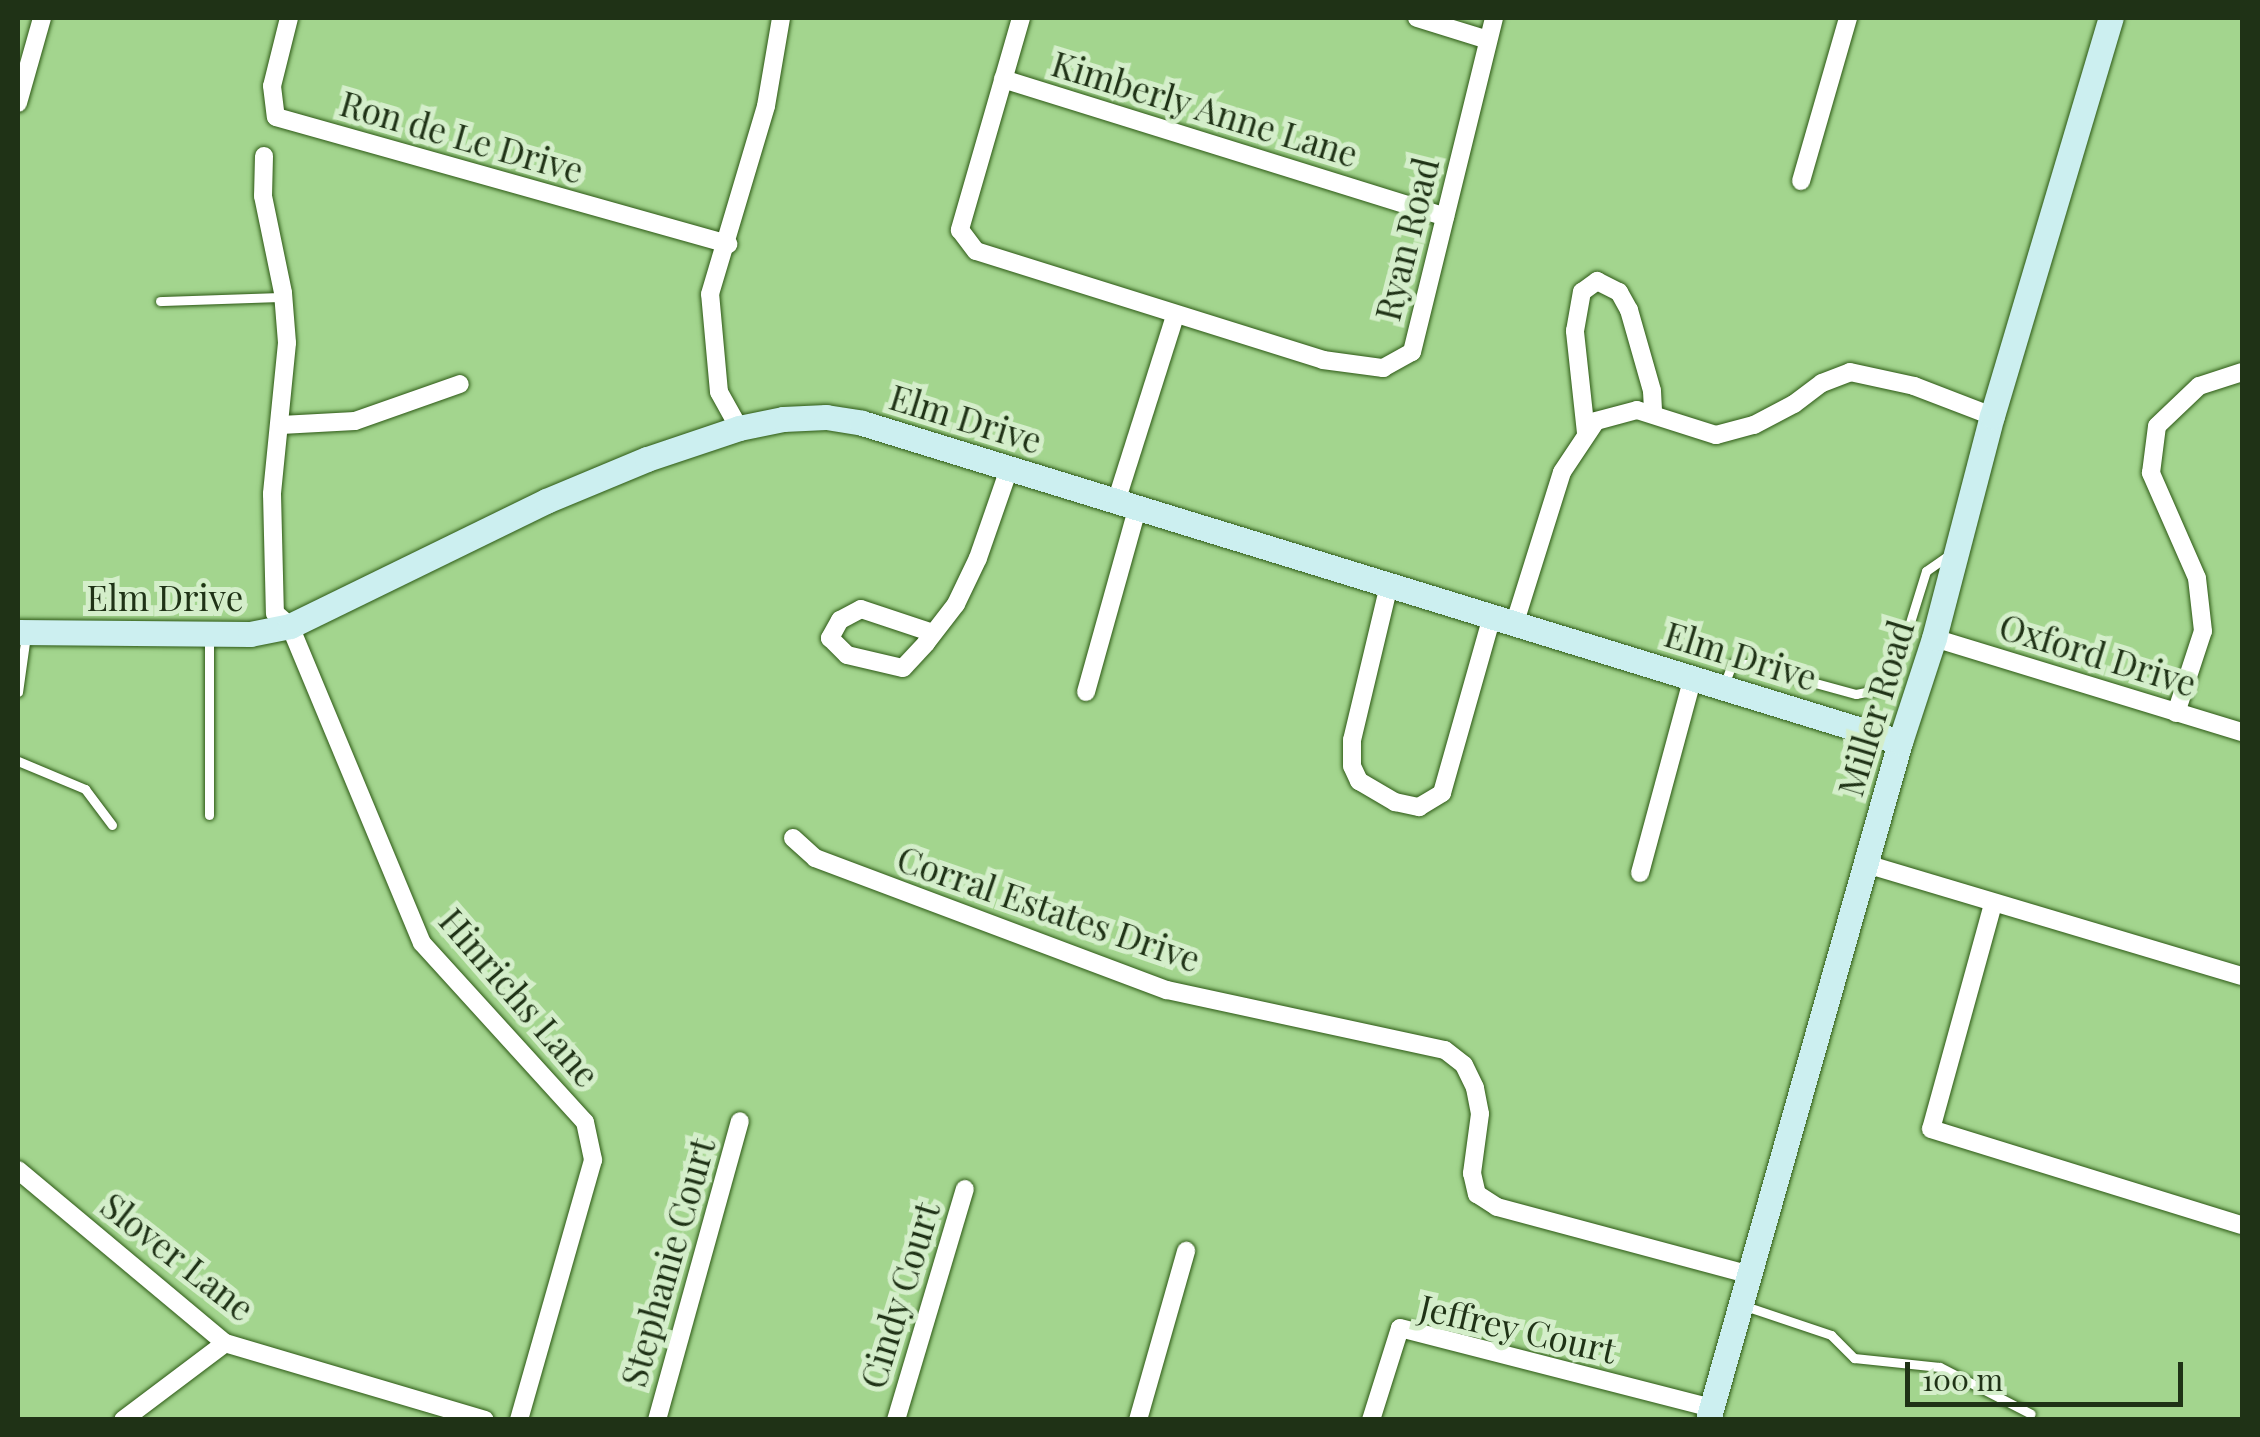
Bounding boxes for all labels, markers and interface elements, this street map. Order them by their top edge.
street label: Kimberly Anne Lane [1046,41,1364,175]
street label: Ron de Le Drive [336,81,588,191]
street label: Ryan Road [1366,153,1446,325]
street label: Elm Drive [885,375,1047,461]
street label: Elm Drive [87,576,243,618]
street label: Oxford Drive [1995,604,2201,704]
street label: Elm Drive [1660,612,1822,698]
street label: Miller Road [1828,615,1922,801]
street label: Corral Estates Drive [892,836,1206,980]
street label: Hinrichs Lane [431,899,609,1095]
street label: Stephanie Court [611,1133,723,1391]
street label: Slover Lane [93,1183,263,1329]
street label: Cindy Court [851,1196,947,1394]
street label: Jeffrey Court [1415,1285,1621,1371]
scale bar [1910,1342,2188,1404]
text: 100 m [1922,1359,2003,1399]

